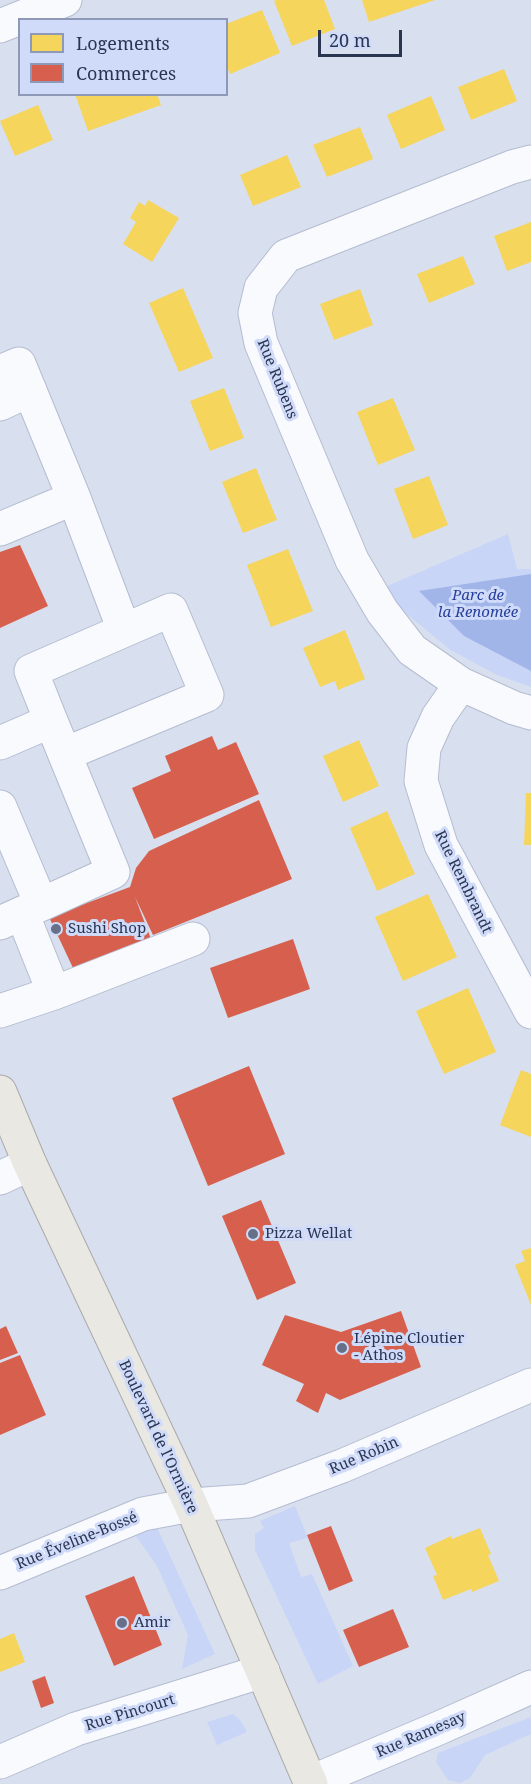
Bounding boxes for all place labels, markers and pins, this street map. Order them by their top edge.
place label: Sushi Shop [68,920,146,938]
marker: Sushi Shop [49,922,63,936]
place label: Pizza Wellat [265,1225,352,1243]
marker: Pizza Wellat [246,1227,260,1241]
place label: Lépine Cloutier - Athos [354,1330,464,1365]
marker: Lépine Cloutier - Athos [335,1341,349,1355]
place label: Amir [134,1614,171,1632]
marker: Amir [115,1616,129,1630]

